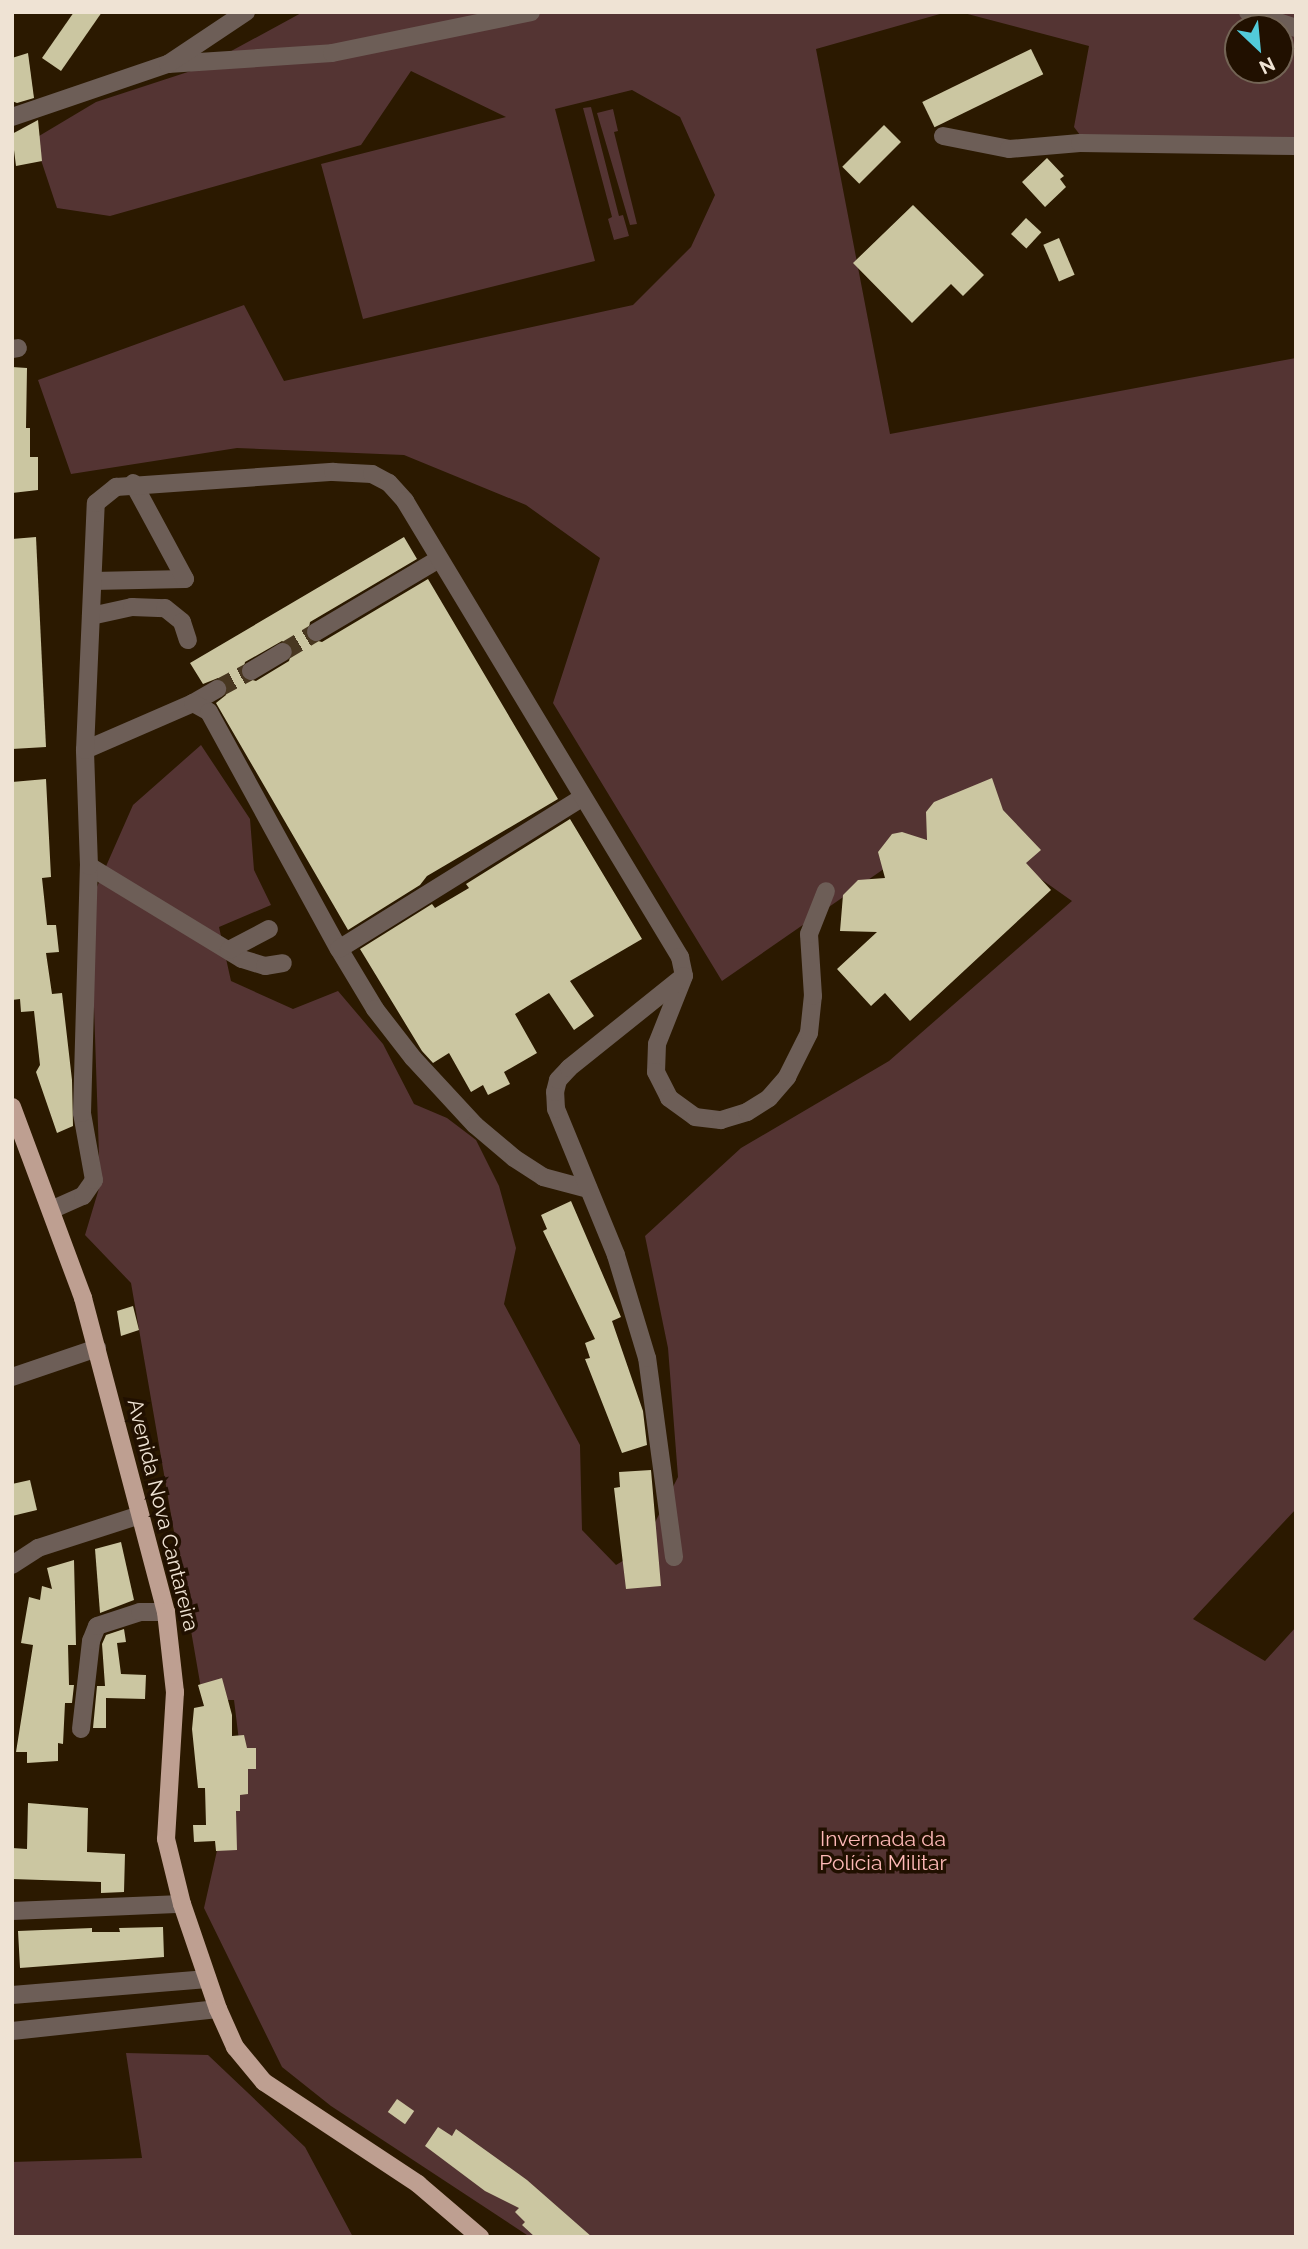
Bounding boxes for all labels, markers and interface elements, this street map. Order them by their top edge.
north arrow [1224,14,1294,84]
text: N [1256,53,1279,79]
street label: Avenida Nova Cantareira [122,1396,204,1634]
park label: Invernada da Polícia Militar [819,1826,947,1876]

